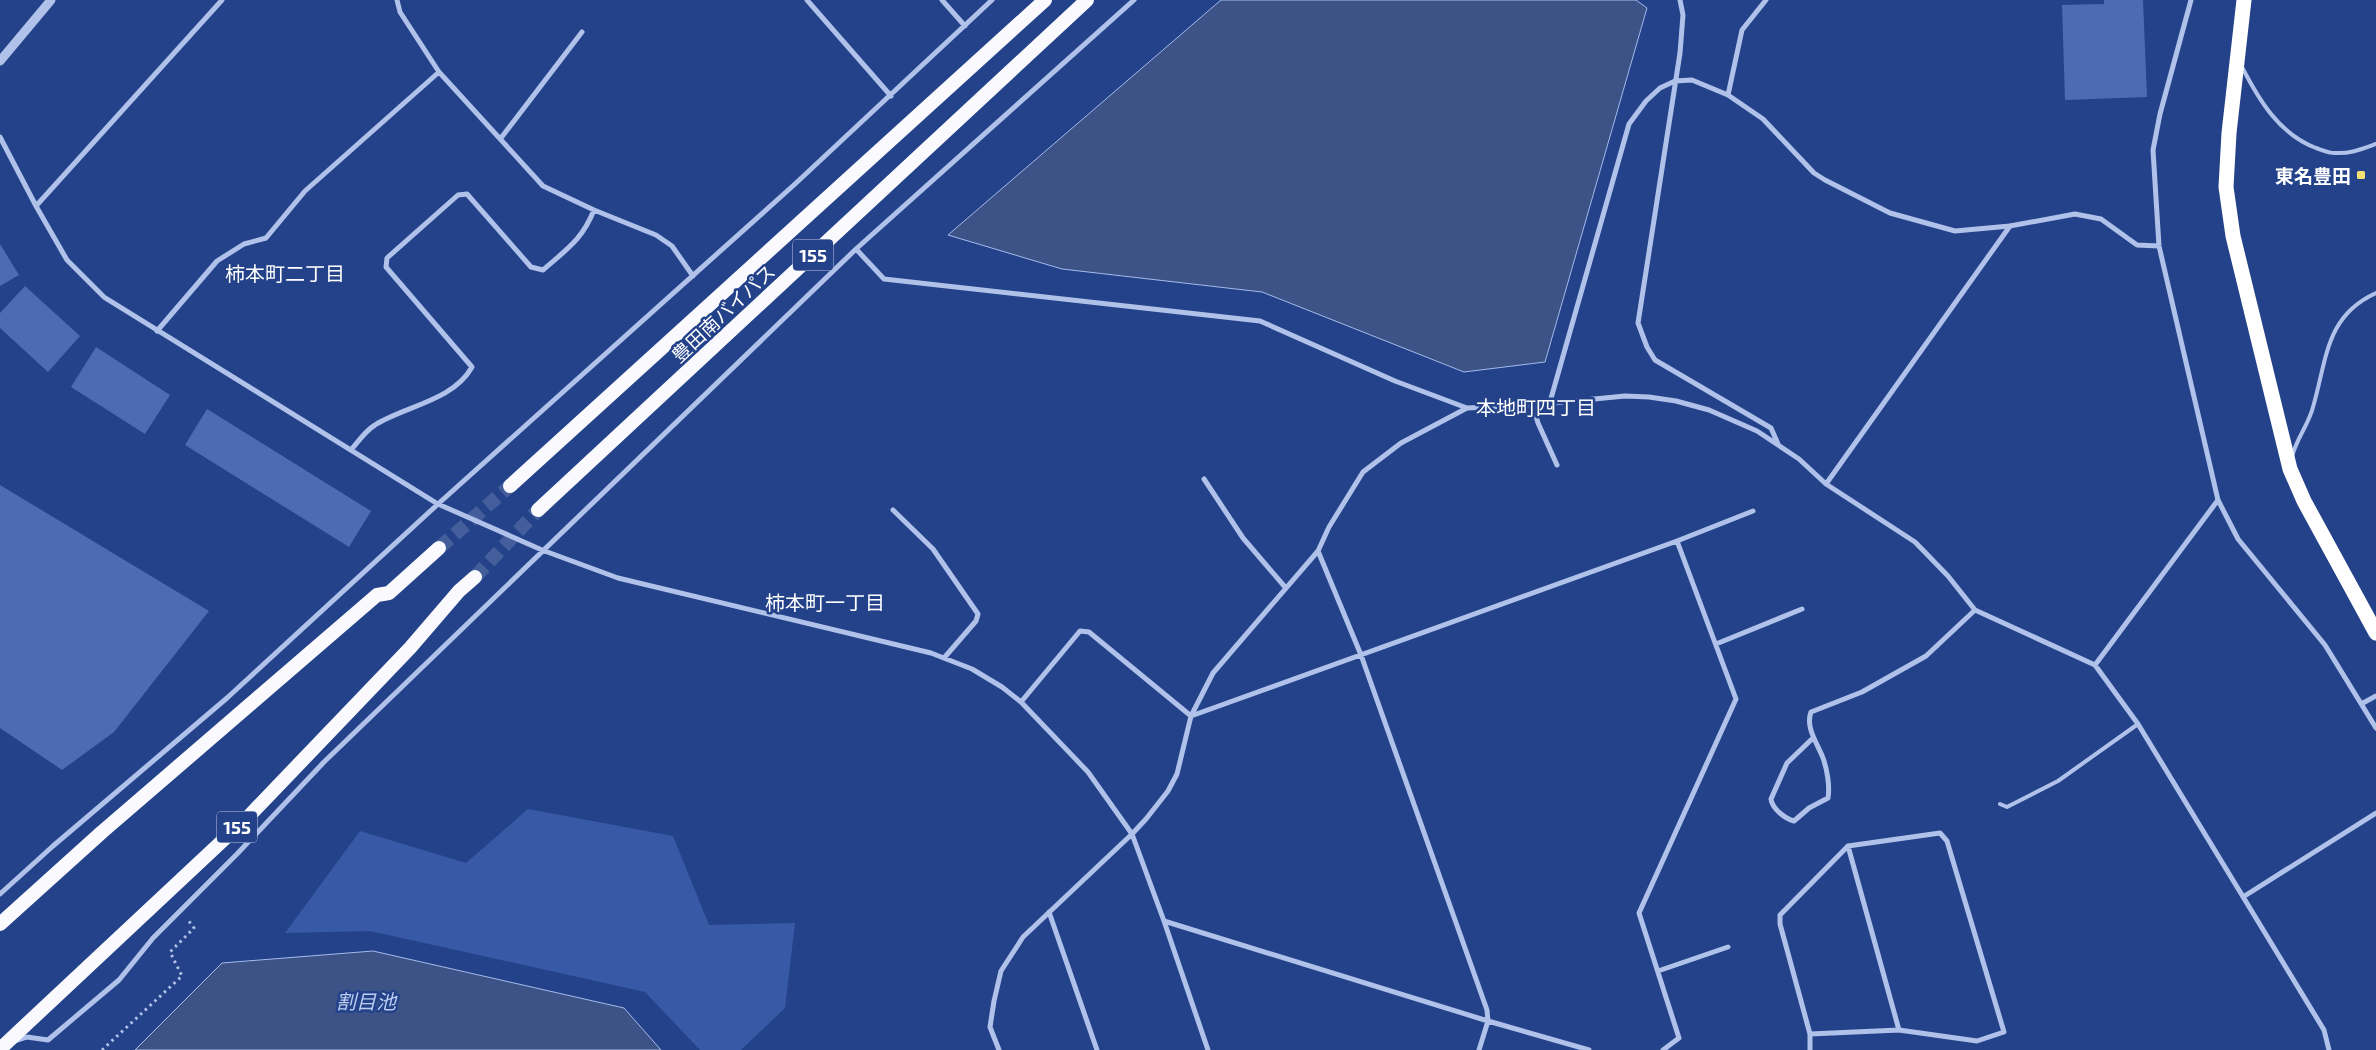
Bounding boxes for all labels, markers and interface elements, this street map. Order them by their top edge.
place label: 東名豊田 [2275,164,2351,187]
marker: 東名豊田 [2355,169,2367,181]
road number: 155 [793,240,833,270]
street label: 豊田南バイパス [667,259,779,367]
district label: 柿本町二丁目 [225,261,345,285]
district label: 本地町四丁目 [1476,395,1596,419]
district label: 柿本町一丁目 [765,590,885,614]
road number: 155 [217,812,257,842]
water label: 割目池 [336,989,398,1013]

